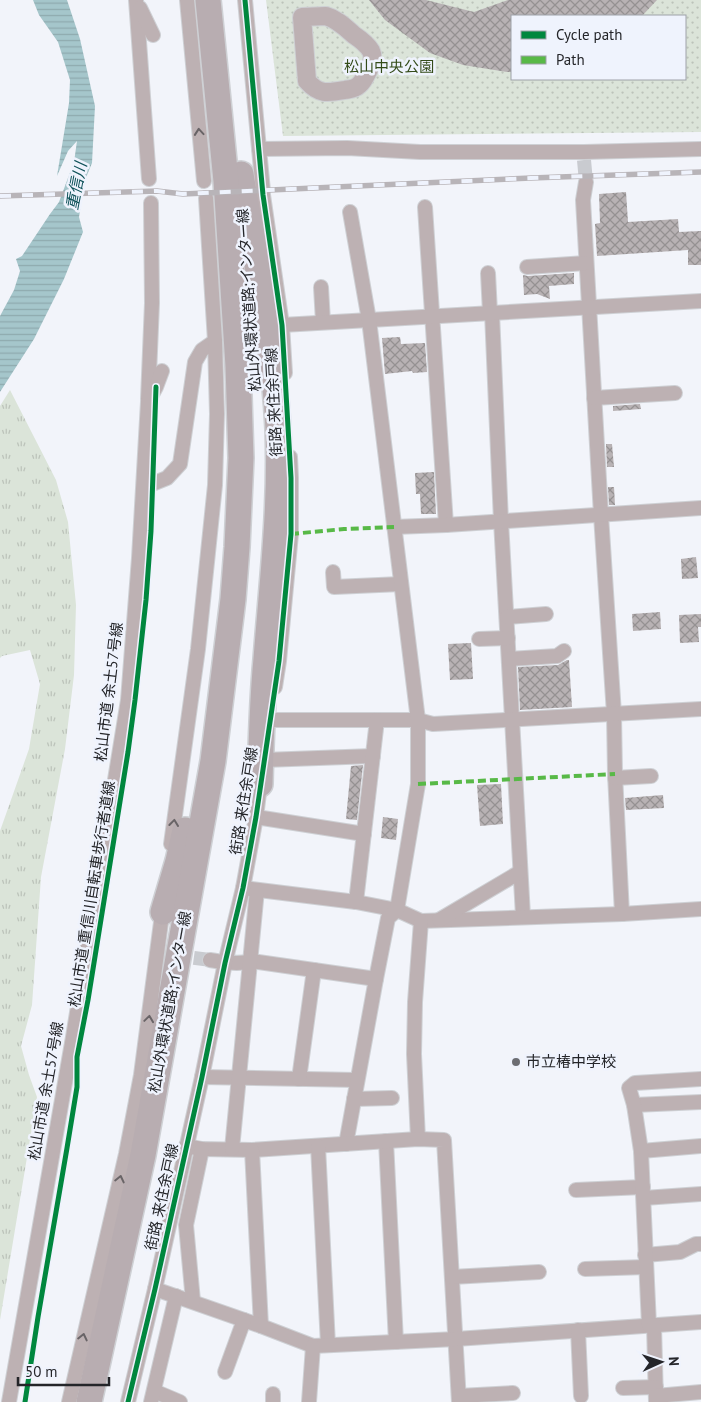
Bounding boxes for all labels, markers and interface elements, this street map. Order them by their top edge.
legend [511,15,686,80]
text: Cycle path [556,25,622,44]
text: Path [556,50,585,69]
park label: 松山中央公園 [344,57,434,76]
one-way arrow [194,128,205,136]
water label: 重信川 [62,159,91,211]
street label: 松山外環状道路;インター線 [233,208,264,392]
street label: 街路 来住余戸線 [261,347,286,457]
street label: 松山市道 余土57号線 [91,621,126,763]
street label: 街路 来住余戸線 [226,746,261,856]
street label: 松山市道 重信川自転車歩行者道線 [64,779,119,1009]
one-way arrow [168,819,179,827]
street label: 松山外環状道路;インター線 [144,910,195,1094]
one-way arrow [143,1015,154,1023]
street label: 松山市道 余土57号線 [24,1020,67,1162]
place label: 市立椿中学校 [526,1052,616,1071]
marker: 市立椿中学校 [510,1056,522,1068]
street label: 街路 来住余戸線 [141,1142,182,1252]
one-way arrow [114,1175,125,1184]
one-way arrow [77,1333,88,1342]
north arrow [636,1337,686,1387]
scale bar [18,1354,109,1386]
text: N [665,1356,683,1366]
text: 50 m [25,1362,58,1381]

